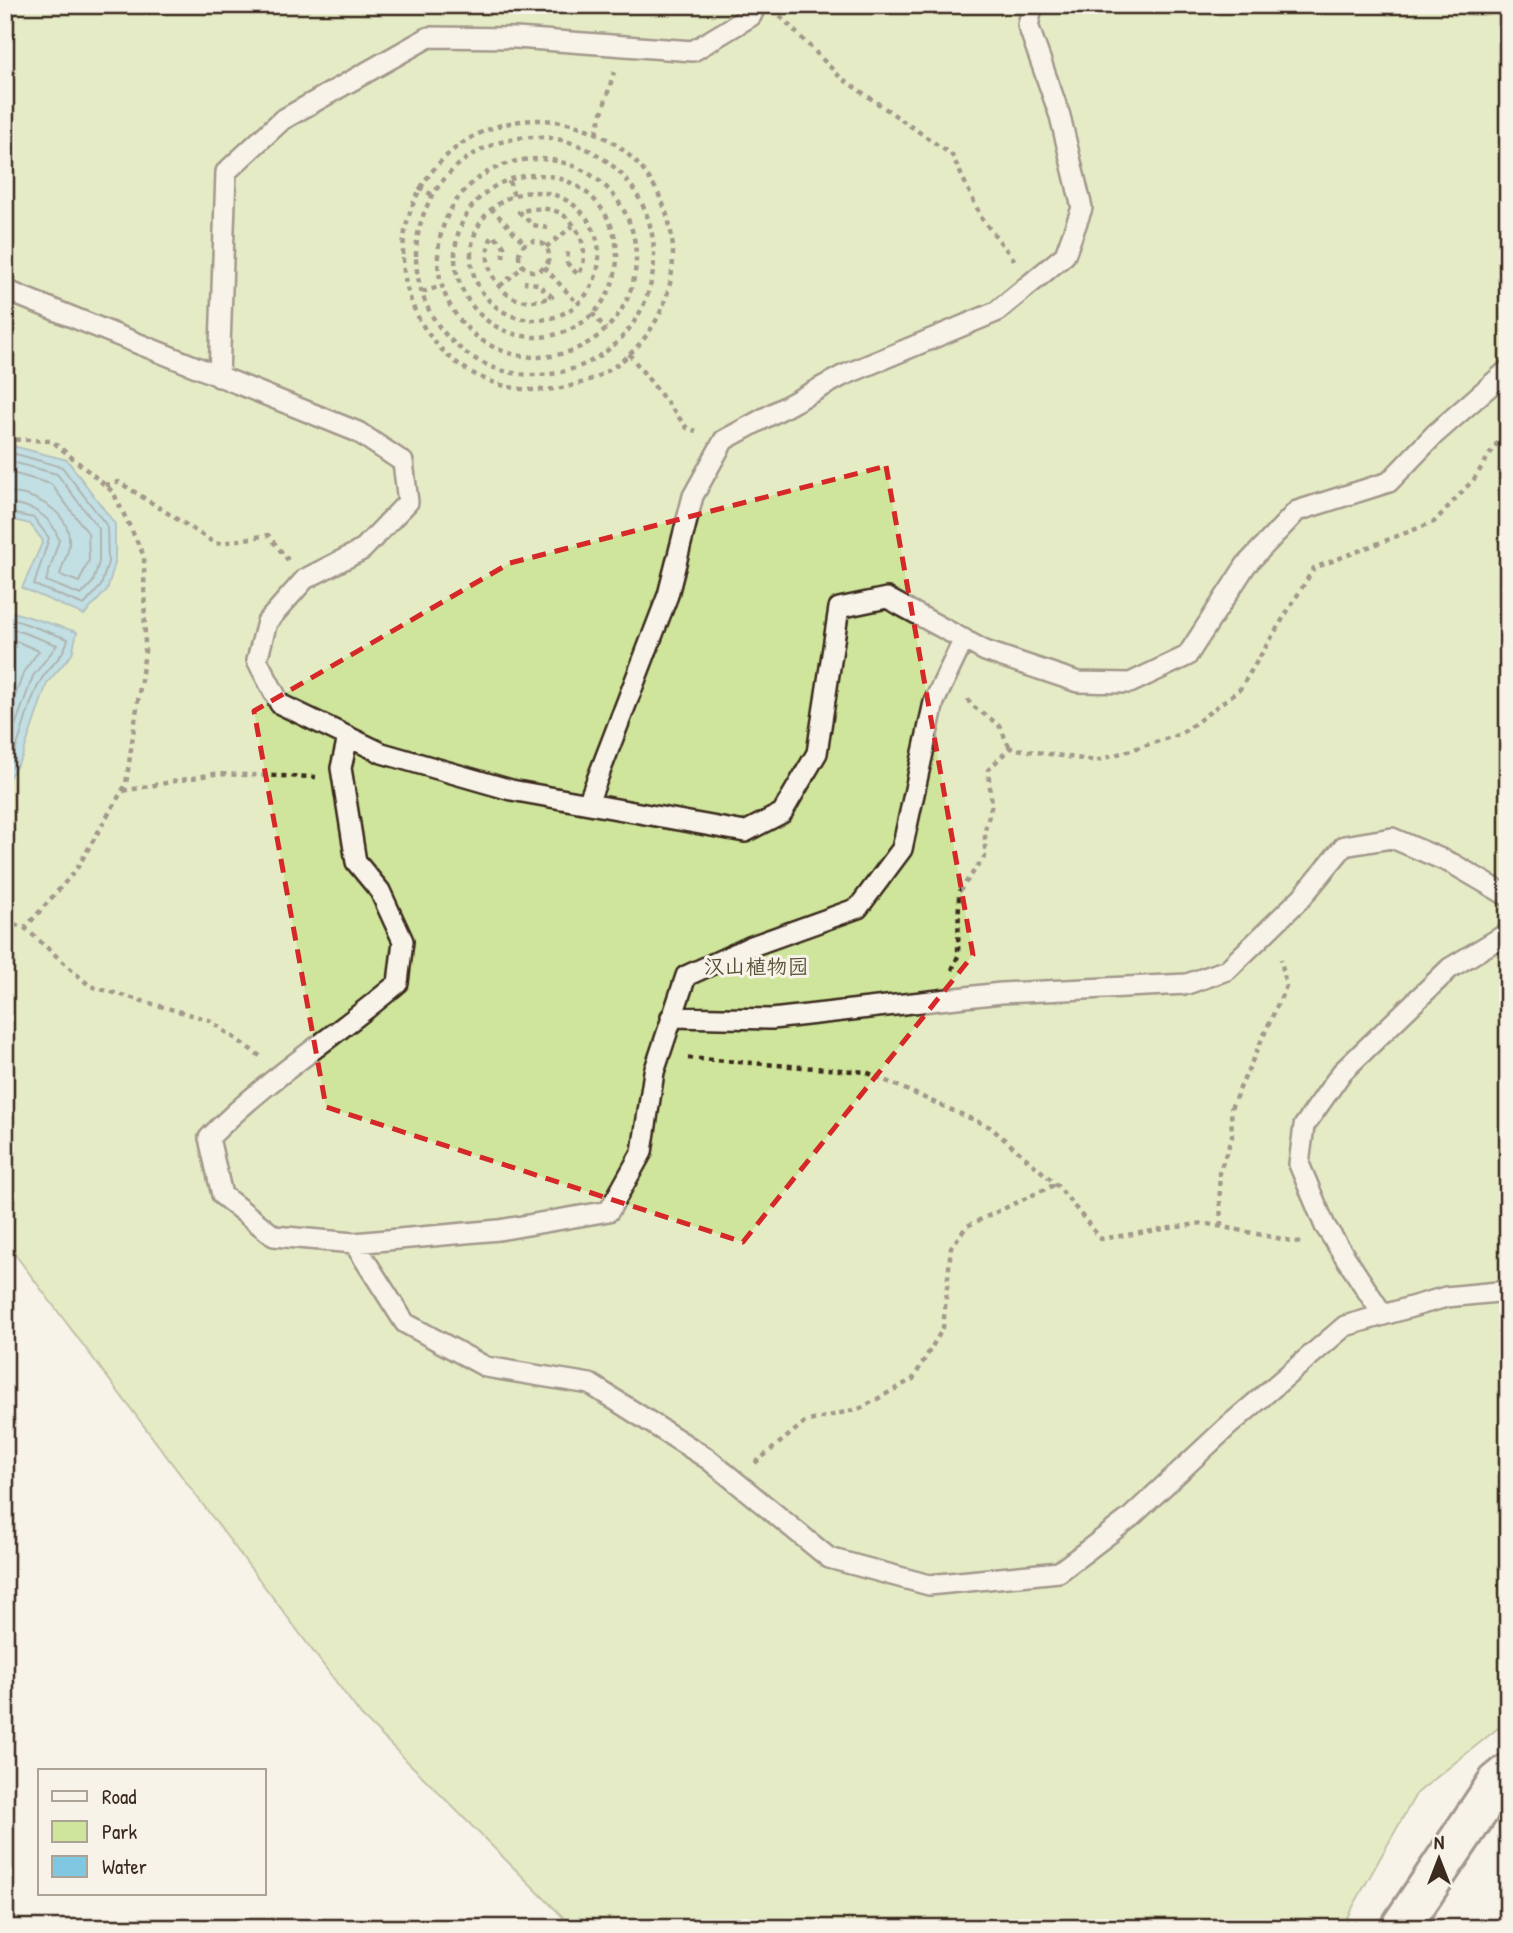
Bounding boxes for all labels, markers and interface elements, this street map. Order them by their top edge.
park label: 汉山植物园 [704,952,809,981]
legend [38,1769,266,1895]
text: Road [102,1782,136,1811]
text: Park [102,1817,137,1846]
north arrow [1404,1825,1474,1895]
text: N [1434,1829,1444,1855]
text: Water [102,1852,147,1881]

